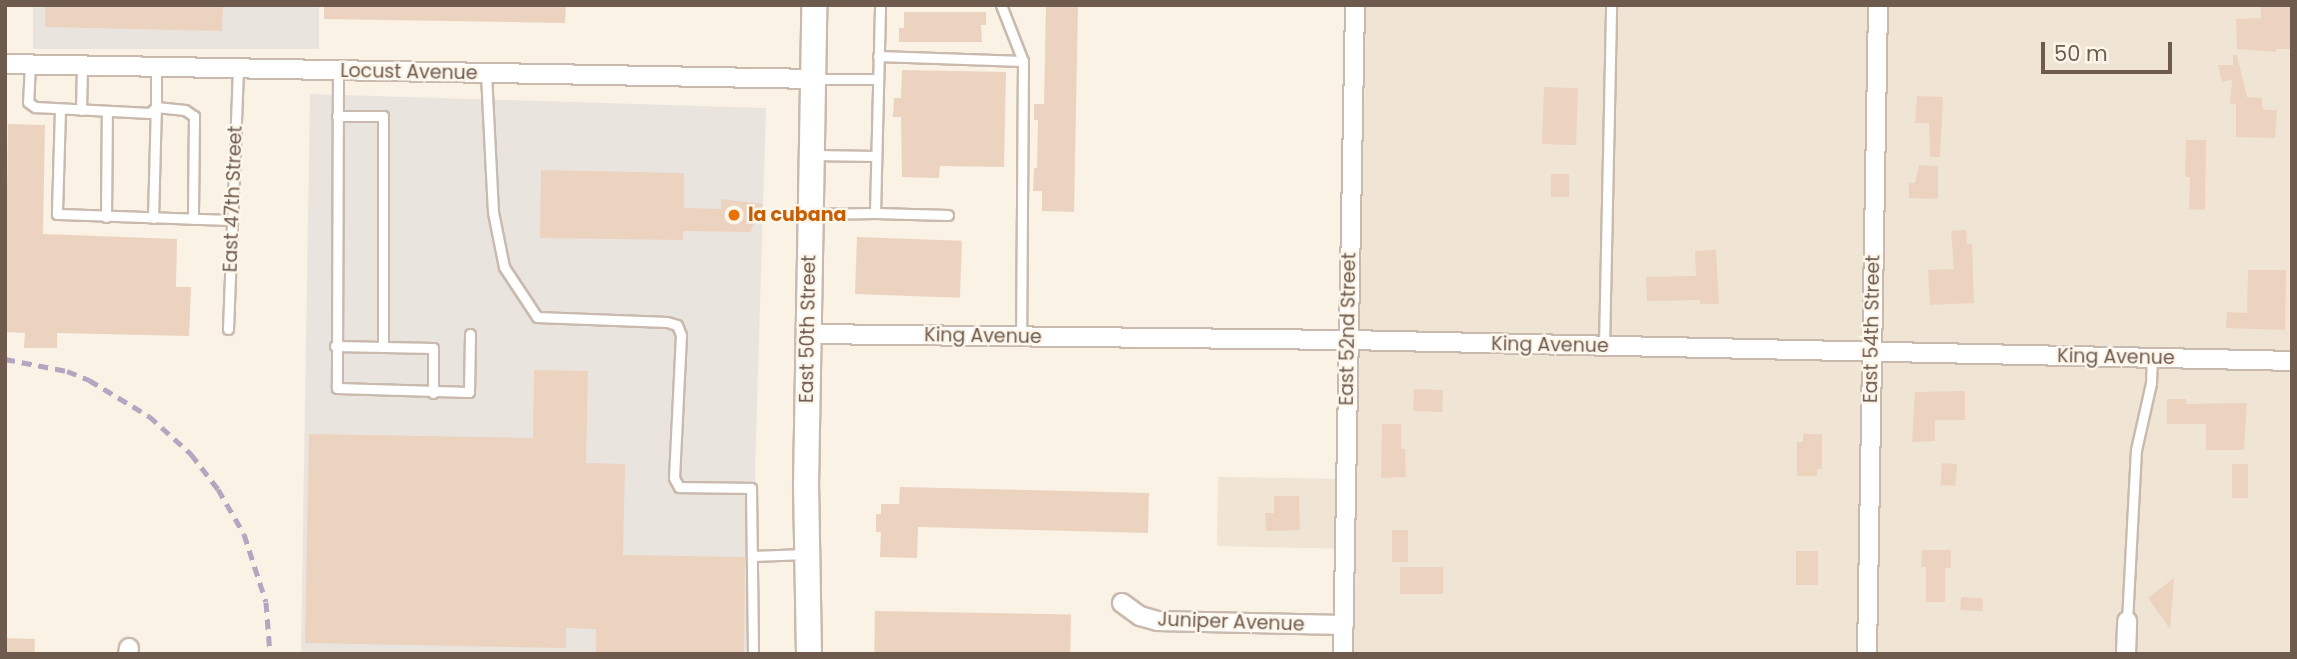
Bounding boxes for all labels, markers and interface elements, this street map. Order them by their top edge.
scale bar [2045,28,2176,72]
text: 50 m [2054,39,2108,68]
street label: Locust Avenue [340,59,478,85]
street label: East 47th Street [219,125,247,273]
place label: la cubana [748,204,846,226]
marker: la cubana [726,207,742,223]
street label: East 52nd Street [1335,252,1361,406]
street label: East 50th Street [795,255,821,403]
street label: East 54th Street [1859,255,1885,403]
street label: King Avenue [924,324,1042,348]
street label: King Avenue [1491,333,1609,357]
street label: King Avenue [2057,345,2175,369]
street label: Juniper Avenue [1157,608,1305,636]

